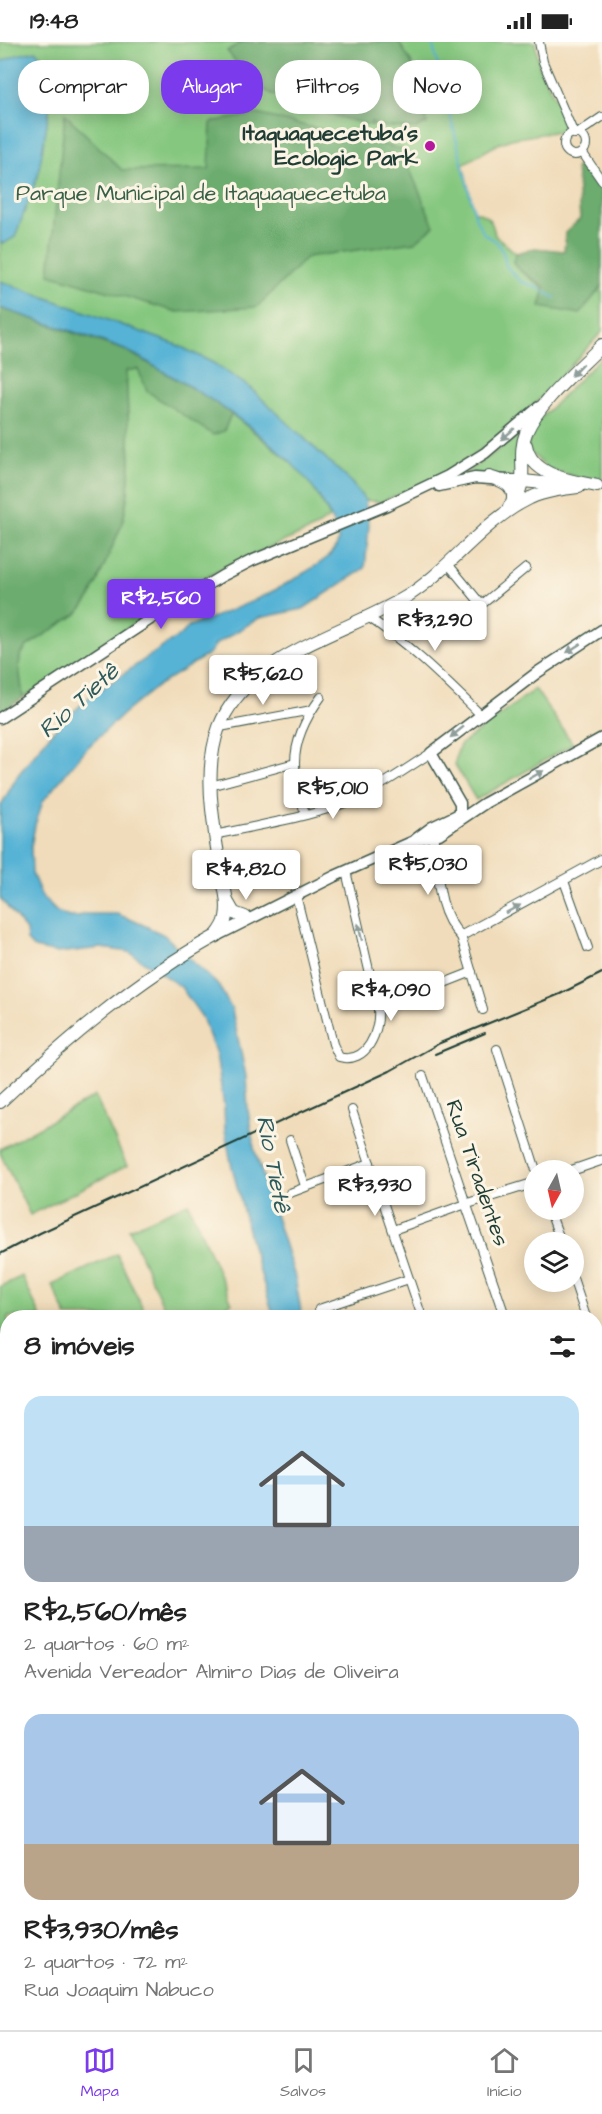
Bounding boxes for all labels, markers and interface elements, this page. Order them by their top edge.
text: 19:48 [30,6,78,37]
chip: Comprar [18,60,149,114]
chip: Alugar [161,60,263,114]
chip: Filtros [275,60,381,114]
chip: Novo [393,60,482,114]
place label: Itaquaquecetuba's Ecologic Park [242,118,418,175]
marker: Itaquaquecetuba's Ecologic Park [423,139,437,153]
park label: Parque Municipal de Itaquaquecetuba [16,178,386,209]
one-way arrow [571,363,585,377]
one-way arrow [501,427,516,440]
pin: R$2,560 [106,579,216,630]
text: R$2,560 [121,584,201,612]
pin: R$3,290 [380,601,490,652]
text: R$3,290 [398,606,472,634]
one-way arrow [566,643,582,654]
water label: Rio Tietê [31,655,128,746]
pin: R$5,620 [208,655,318,706]
text: R$5,620 [223,660,303,688]
one-way arrow [449,726,465,739]
pin: R$5,010 [278,769,388,820]
one-way arrow [528,770,545,780]
text: R$5,010 [298,774,368,802]
pin: R$5,030 [373,845,483,896]
pin: R$4,820 [191,850,301,901]
text: R$5,030 [389,850,467,878]
text: R$4,820 [206,855,286,883]
one-way arrow [505,904,522,914]
one-way arrow [354,922,364,941]
pin: R$4,090 [336,971,446,1022]
text: R$4,090 [351,976,431,1004]
street label: Rua Tiradentes [437,1096,517,1250]
water label: Rio Tietê [247,1113,299,1216]
north arrow [524,1160,584,1220]
map controls [524,1160,584,1292]
pin: R$3,930 [320,1166,430,1217]
text: R$3,930 [338,1171,412,1199]
button: layers [524,1232,584,1292]
text: 8 imóveis [24,1328,135,1364]
icon: filters [546,1330,579,1363]
icon: home [248,1435,356,1543]
text: R$2,560/mês [24,1594,187,1630]
text: 2 quartos · 60 m² [24,1630,190,1658]
text: Avenida Vereador Almiro Dias de Oliveira [24,1658,399,1686]
icon: home [248,1753,356,1861]
text: R$3,930/mês [24,1912,178,1948]
text: 2 quartos · 72 m² [24,1948,188,1976]
text: Rua Joaquim Nabuco [24,1976,214,2004]
tab: Mapa [80,2044,119,2102]
tab: Salvos [280,2044,326,2102]
tab: Início [487,2044,522,2102]

